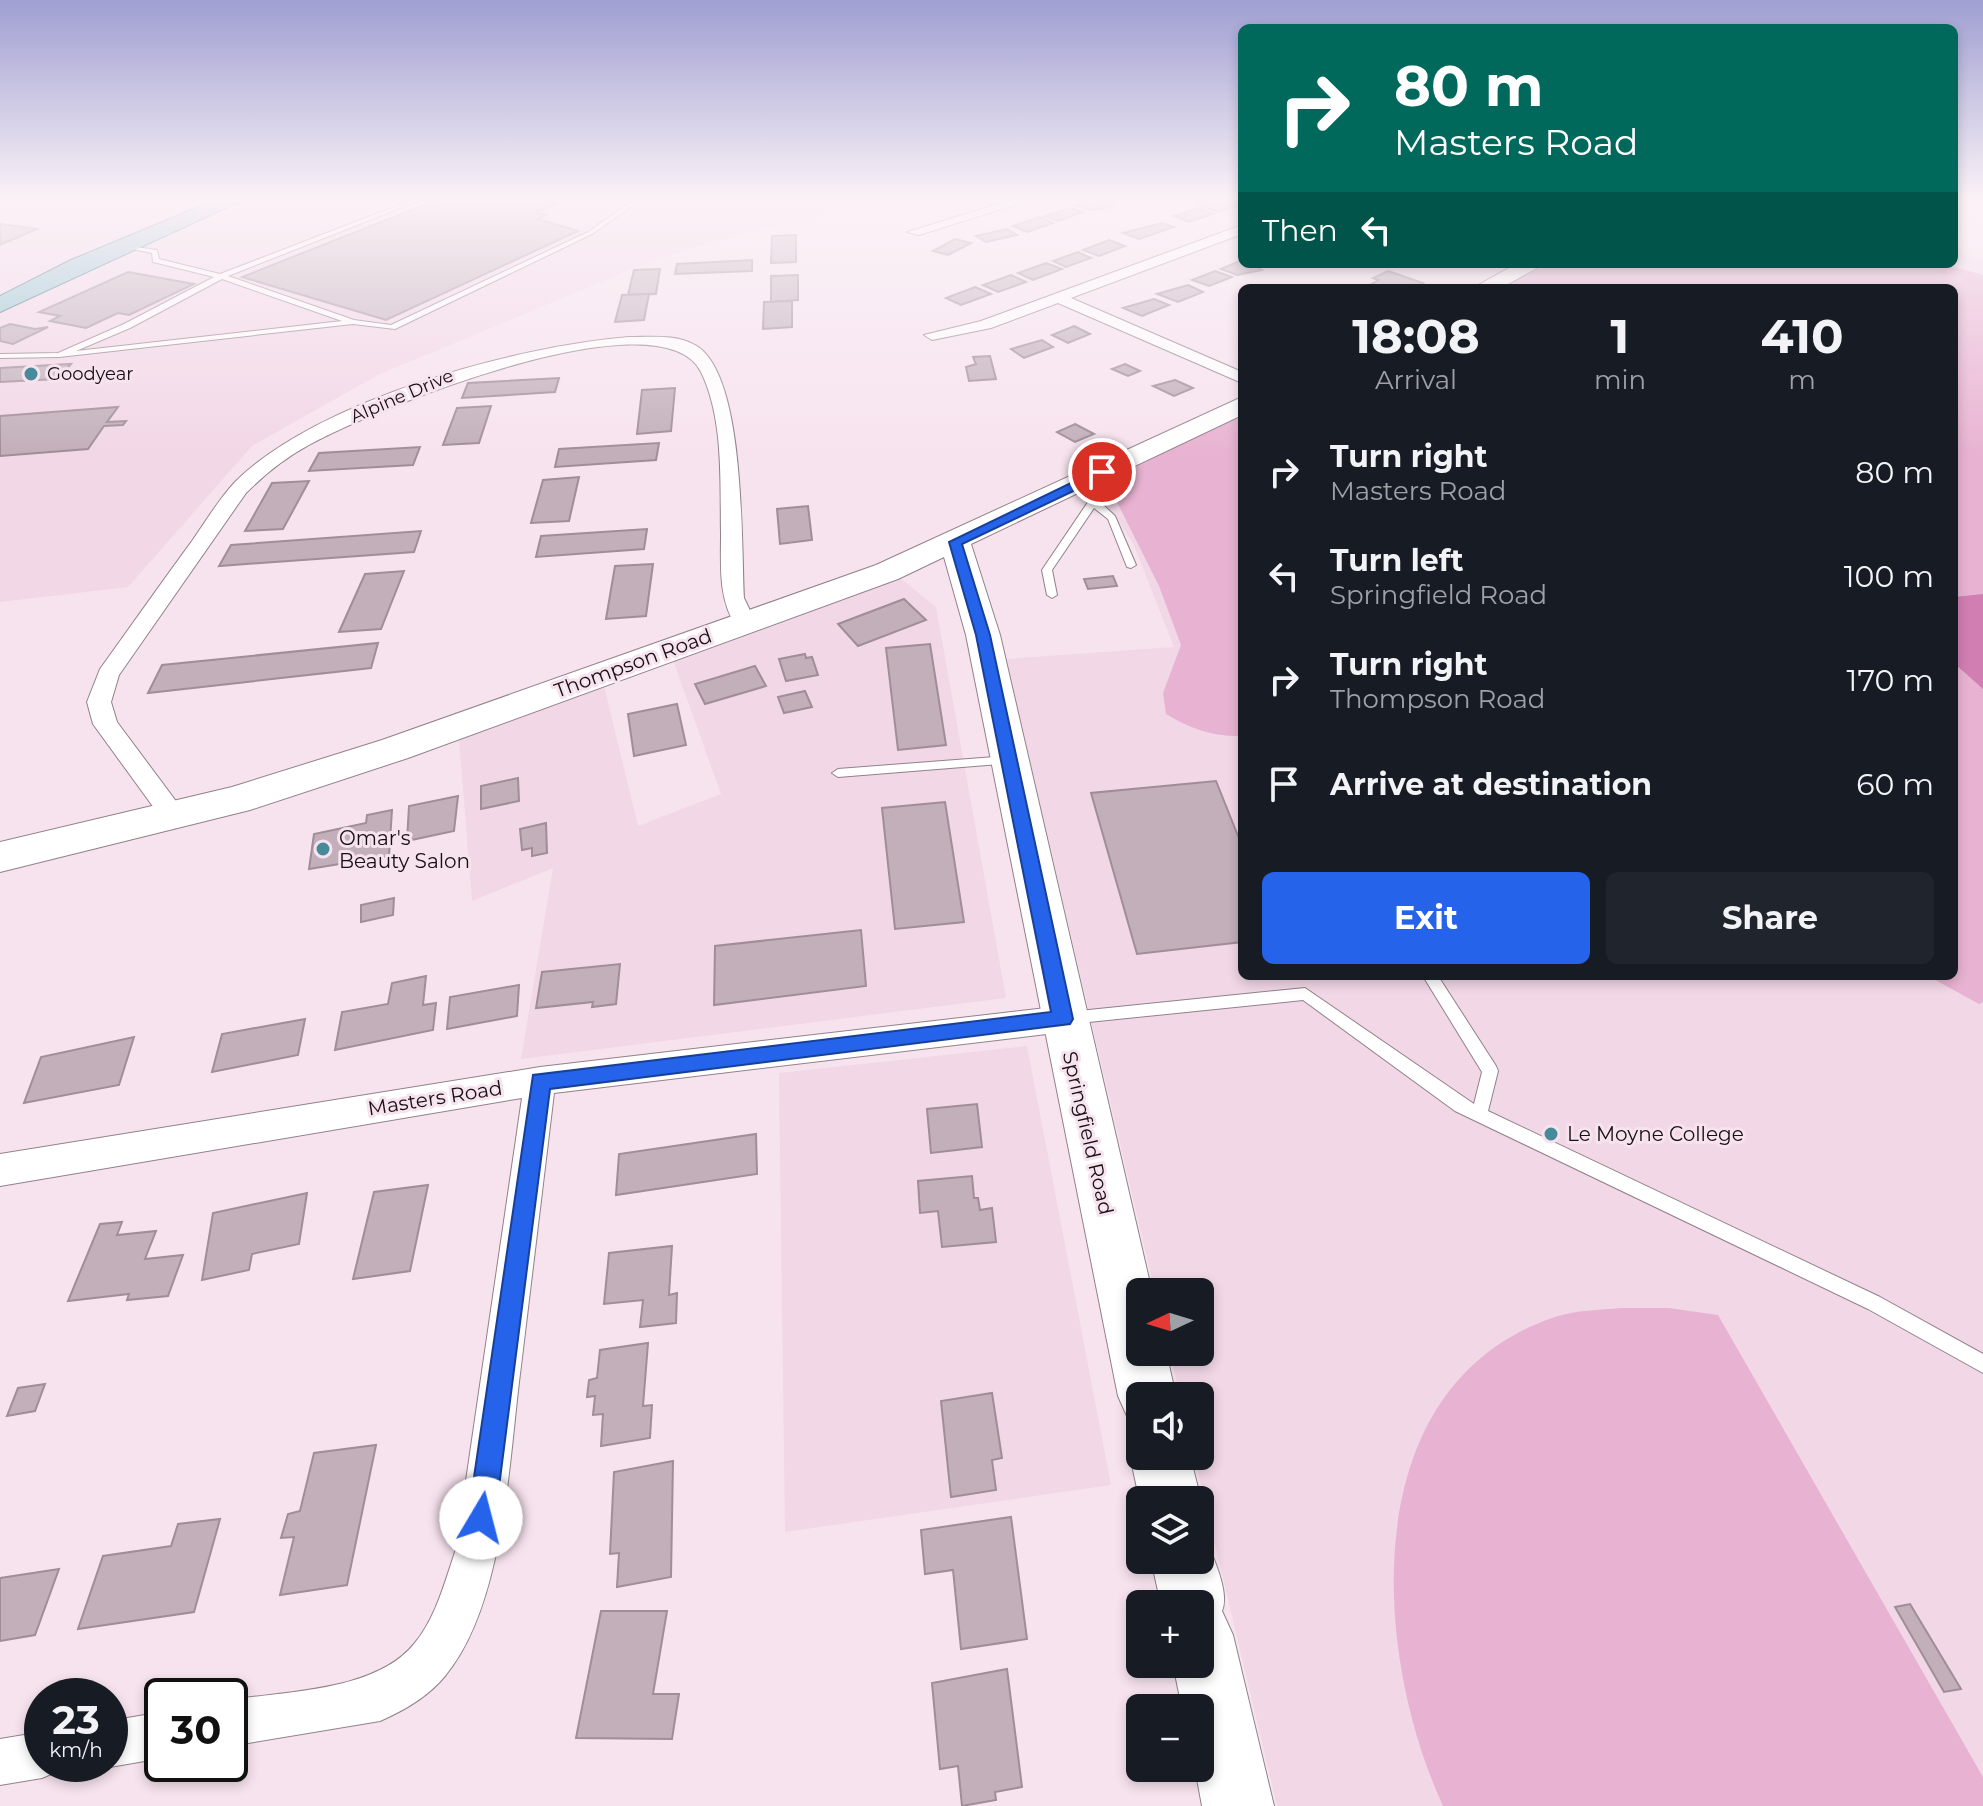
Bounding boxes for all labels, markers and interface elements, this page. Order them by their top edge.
text: 80 m [1394,52,1544,120]
icon: right [1262,56,1366,160]
text: Masters Road [1394,120,1638,164]
icon: left [1354,208,1398,252]
text: Then [1262,212,1338,249]
text: 18:08 [1352,307,1480,365]
text: 1 [1611,307,1629,365]
text: 410 [1760,307,1844,365]
place label: Goodyear [47,363,134,385]
street label: Alpine Drive [347,364,457,428]
text: Arrival [1375,364,1457,396]
text: min [1594,364,1646,396]
text: m [1788,364,1816,396]
marker: Goodyear [22,365,40,383]
pin [1068,438,1136,506]
text: Turn right [1330,438,1487,475]
icon: arrive [1080,450,1124,494]
icon: right [1262,450,1306,494]
text: 80 m [1855,454,1934,491]
text: Masters Road [1330,475,1506,507]
text: Turn left [1330,542,1463,579]
icon: left [1262,554,1306,598]
text: 100 m [1844,558,1934,595]
text: Springfield Road [1330,579,1547,611]
street label: Thompson Road [551,623,715,703]
text: Turn right [1330,646,1487,683]
icon: right [1262,658,1306,702]
text: 170 m [1847,662,1934,699]
text: Thompson Road [1330,683,1545,715]
icon: arrive [1262,762,1306,806]
text: Arrive at destination [1330,766,1652,803]
text: 60 m [1856,766,1934,803]
place label: Omar's Beauty Salon [339,826,470,873]
marker: Omar's Beauty Salon [314,840,332,858]
button: Exit [1262,872,1590,964]
button: Share [1606,872,1934,964]
street label: Springfield Road [1058,1049,1118,1217]
street label: Masters Road [366,1076,504,1120]
place label: Le Moyne College [1567,1122,1744,1146]
marker: Le Moyne College [1542,1125,1560,1143]
north arrow [1126,1278,1214,1366]
map controls [1126,1278,1214,1782]
button: sound [1126,1382,1214,1470]
position arrow [439,1476,523,1560]
button: layers [1126,1486,1214,1574]
button: + [1126,1590,1214,1678]
speed limit sign: 30 [144,1678,248,1782]
button: − [1126,1694,1214,1782]
text: 23 [52,1695,100,1744]
text: km/h [49,1738,103,1762]

